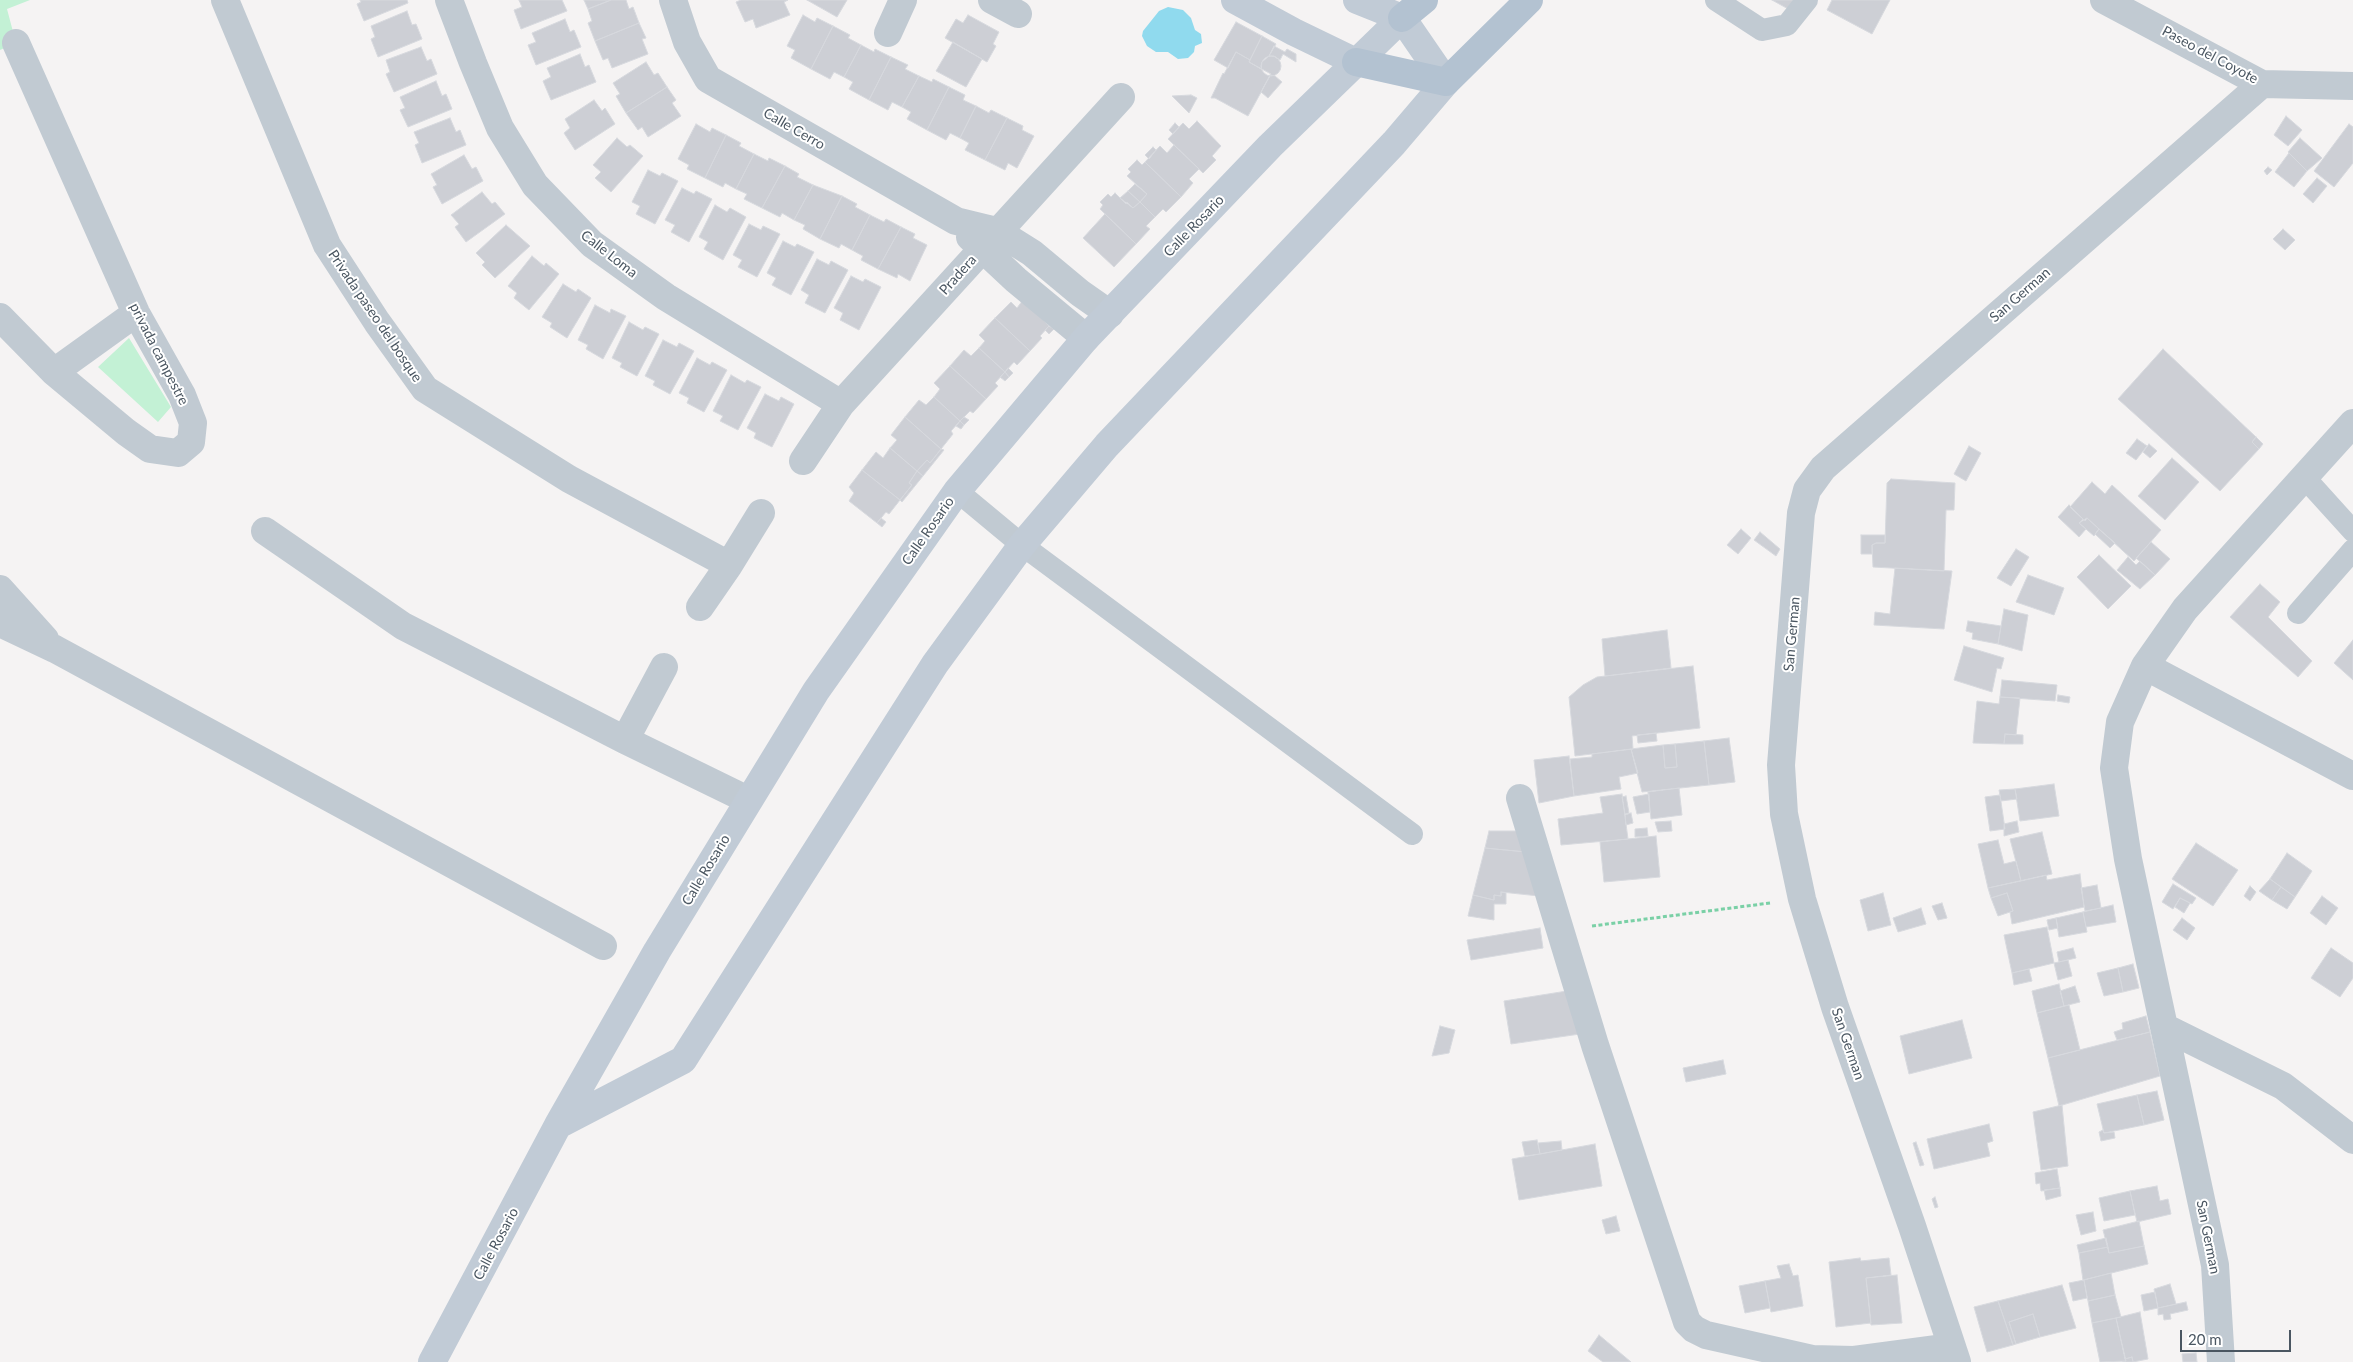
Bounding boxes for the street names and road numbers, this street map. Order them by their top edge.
street label: Paseo del Coyote [2159,23,2261,87]
street label: Calle Cerro [760,105,828,153]
street label: Calle Rosario [1160,192,1228,260]
street label: Calle Loma [577,227,641,281]
street label: Privada paseo del bosque [324,247,426,385]
street label: Pradera [936,252,980,298]
street label: San German [1986,264,2054,326]
street label: privada campestre [126,300,192,408]
street label: Calle Rosario [898,494,958,568]
street label: San German [1780,596,1804,672]
street label: Calle Rosario [678,832,734,908]
street label: San German [1828,1006,1868,1082]
street label: San German [2193,1199,2223,1275]
street label: Calle Rosario [470,1205,522,1283]

